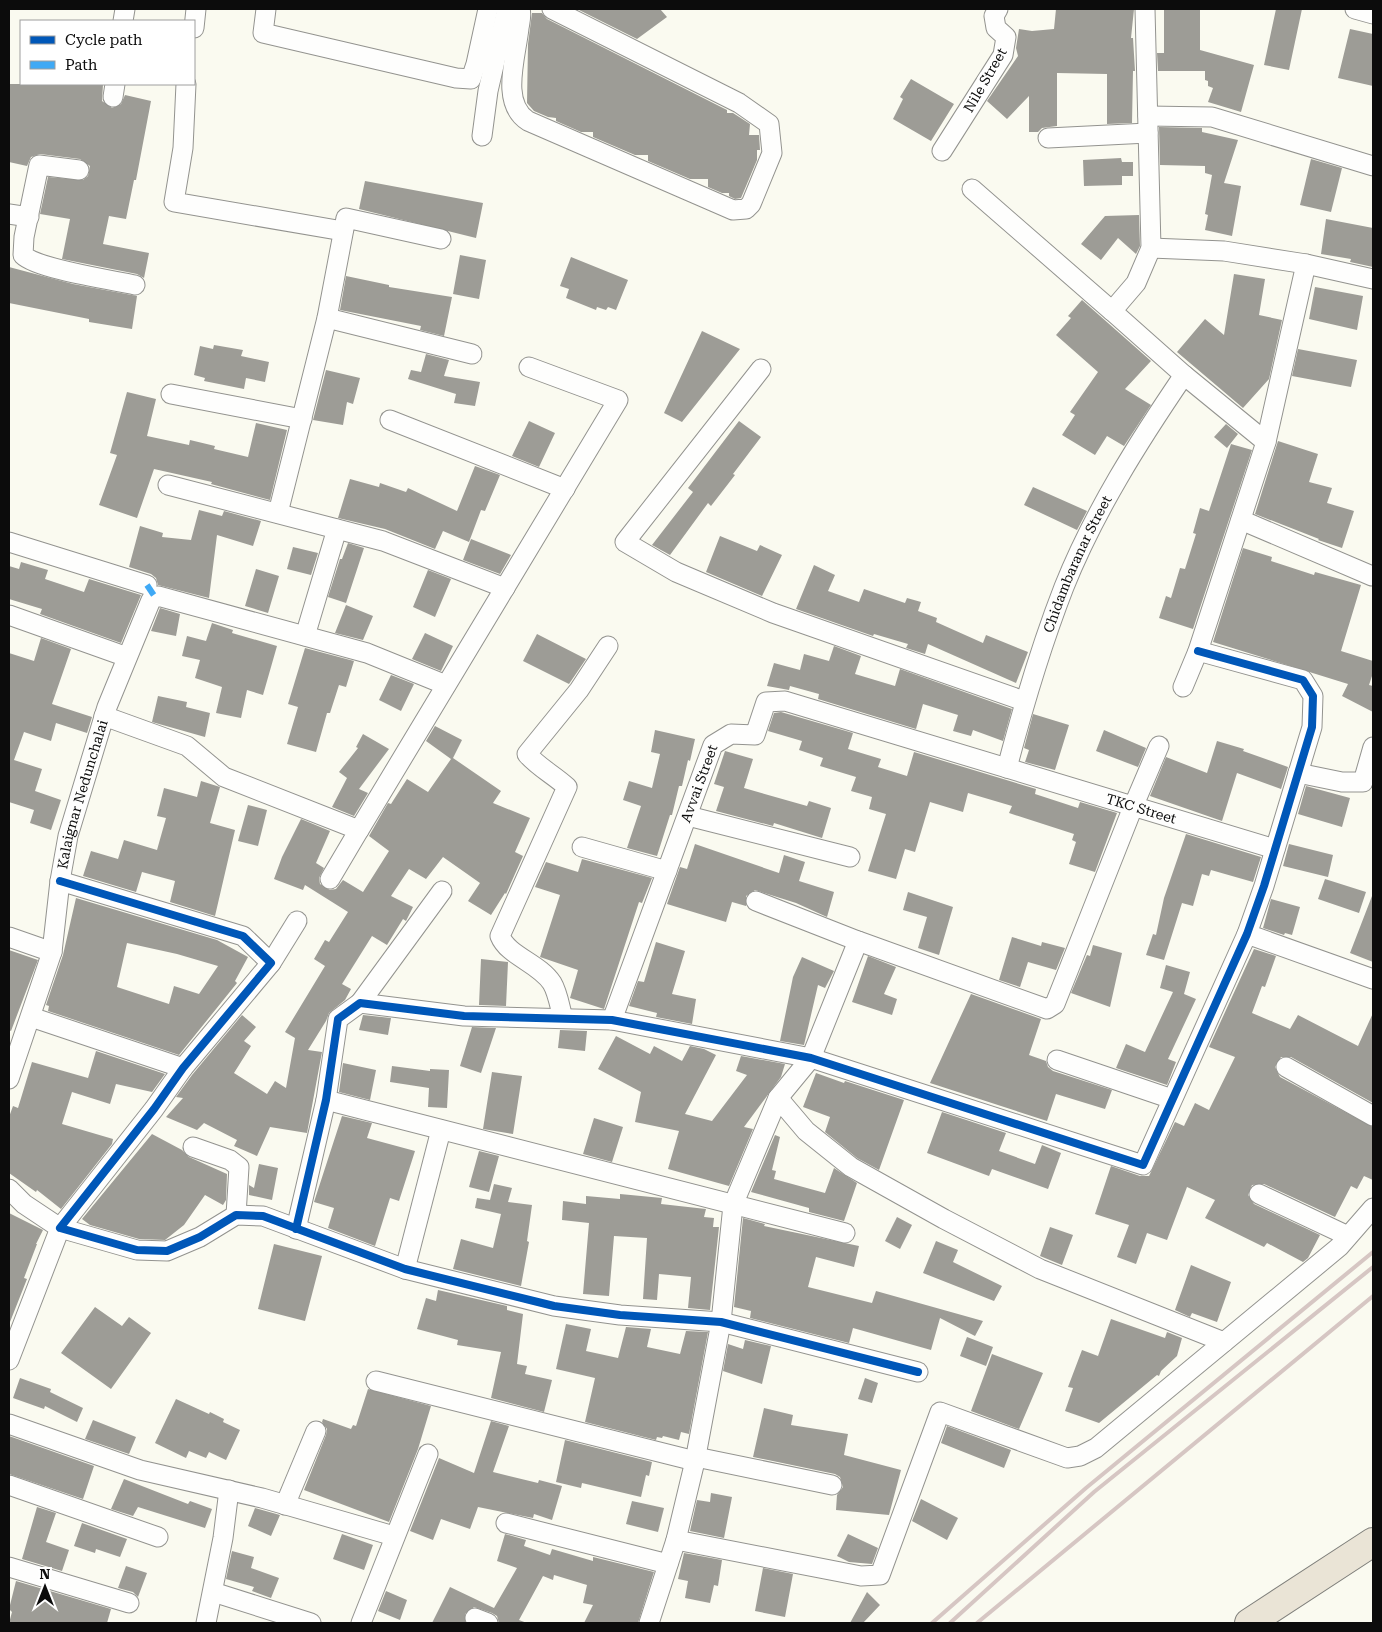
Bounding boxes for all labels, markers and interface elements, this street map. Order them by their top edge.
legend [20,20,195,85]
text: Cycle path [65,31,143,49]
street label: Nile Street [960,45,1010,115]
text: Path [65,56,98,74]
street label: Chidambaranar Street [1040,493,1115,635]
street label: Kalaignar Nedunchalai [54,717,111,870]
street label: Avvai Street [677,742,720,824]
street label: TKC Street [1104,790,1178,827]
north arrow [20,1562,70,1612]
text: N [40,1566,51,1582]

